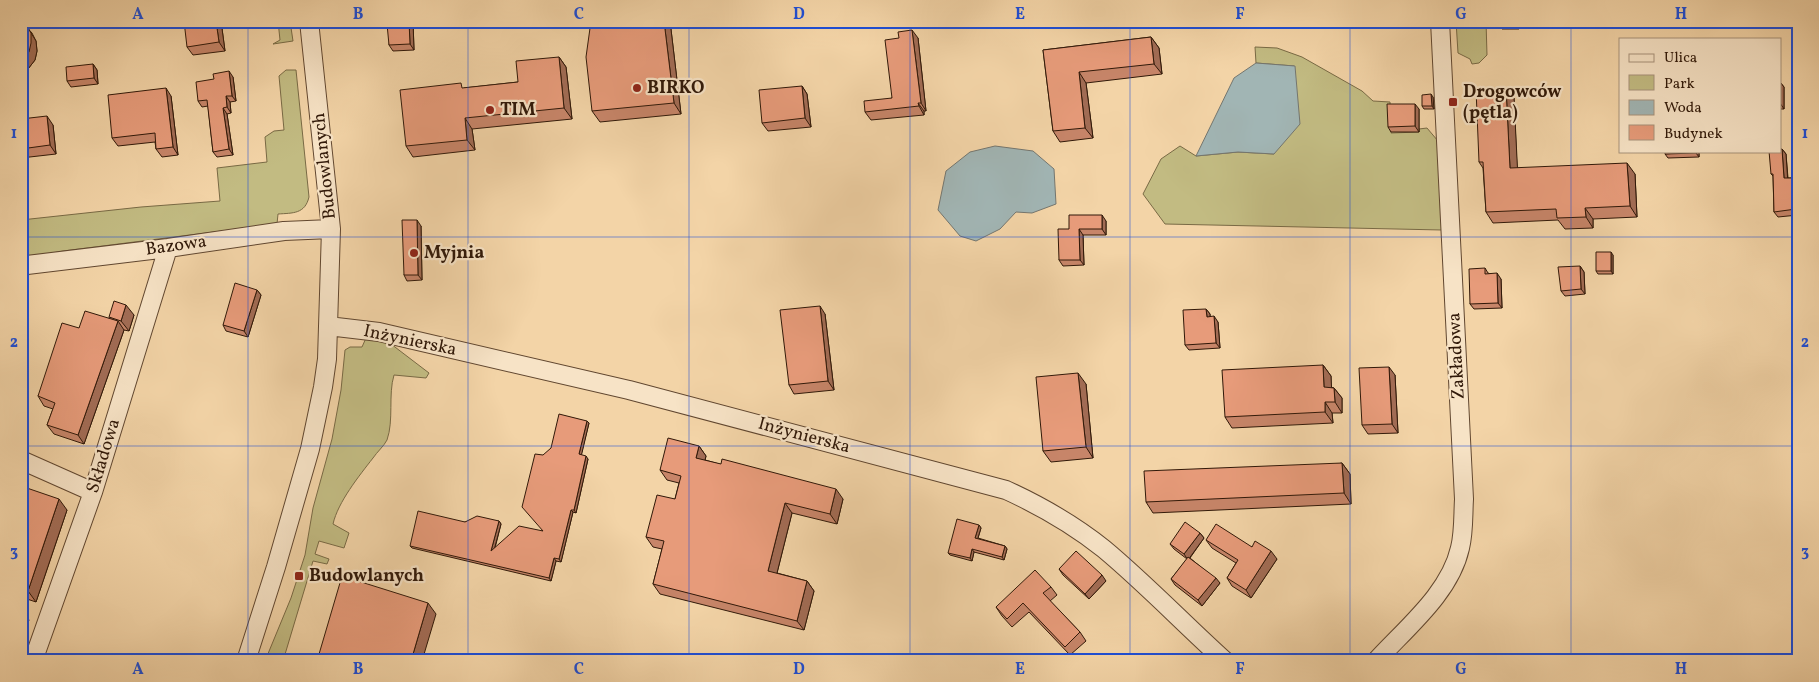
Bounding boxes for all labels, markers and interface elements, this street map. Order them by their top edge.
text: A [132,4,144,26]
text: B [353,4,364,26]
text: C [574,4,584,26]
text: D [793,4,805,26]
text: E [1015,4,1025,26]
text: F [1235,4,1245,26]
text: G [1455,4,1467,26]
text: H [1675,4,1687,26]
legend [1619,38,1782,152]
text: Ulica [1664,48,1697,69]
text: Park [1664,74,1695,95]
place label: BIRKO [647,76,704,101]
place label: Drogowców (pętla) [1463,80,1561,126]
marker: BIRKO [631,82,643,94]
marker: Drogowców (pętla) [1447,96,1459,108]
place label: TIM [500,98,536,123]
text: Woda [1664,98,1702,119]
marker: TIM [484,104,496,116]
street label: Budowlanych [307,111,343,221]
text: 1 [11,123,17,145]
text: 1 [1802,123,1808,145]
text: Budynek [1664,124,1723,145]
street label: Bazowa [144,229,208,263]
place label: Myjnia [424,241,484,266]
marker: Myjnia [408,247,420,259]
street label: Zakładowa [1442,312,1472,400]
street label: Inżynierska [361,319,459,363]
text: 2 [10,332,18,354]
text: 2 [1801,332,1809,354]
street label: Inżynierska [755,412,853,460]
street label: Składowa [81,416,127,496]
text: 3 [10,541,18,563]
text: 3 [1801,541,1809,563]
place label: Budowlanych [309,564,424,589]
marker: Budowlanych [293,570,305,582]
text: A [132,659,144,681]
text: B [353,659,364,681]
text: C [574,659,584,681]
text: D [793,659,805,681]
text: E [1015,659,1025,681]
text: F [1235,659,1245,681]
text: G [1455,659,1467,681]
text: H [1675,659,1687,681]

